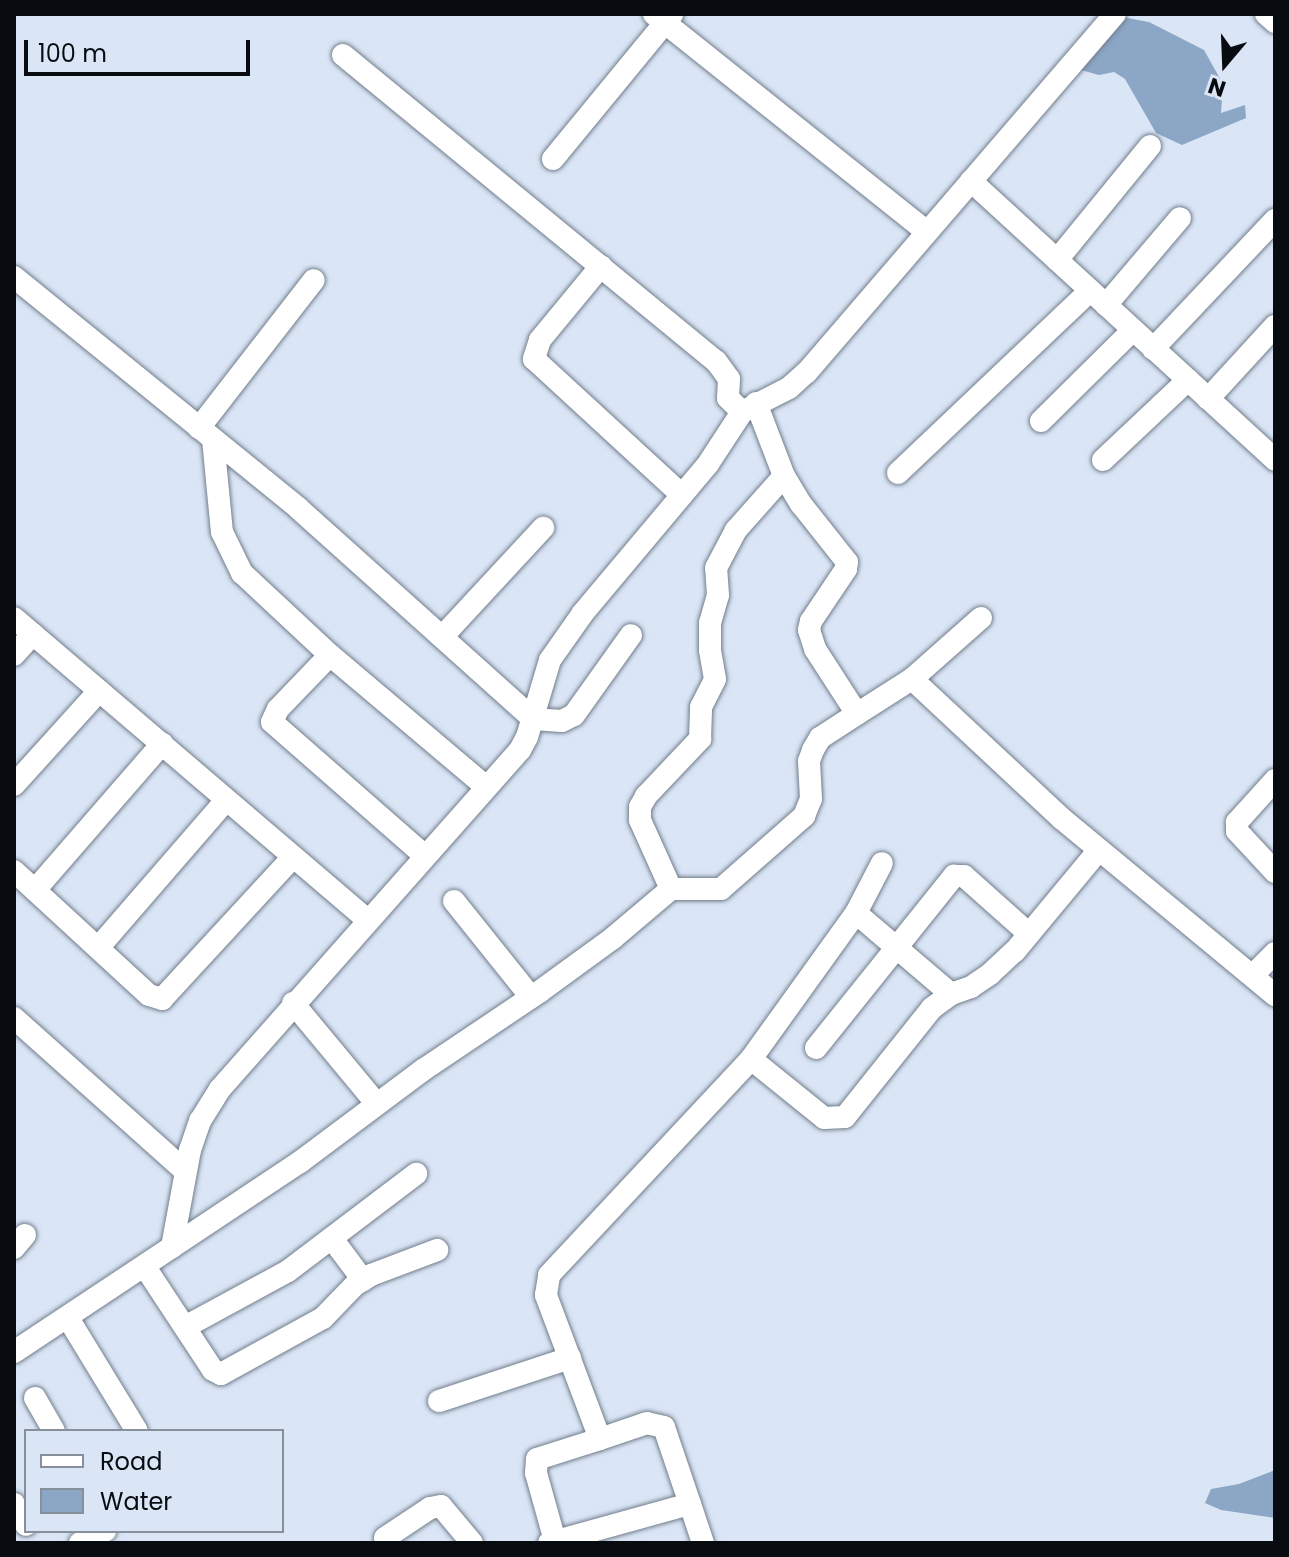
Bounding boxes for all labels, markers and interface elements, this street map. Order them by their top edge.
scale bar [28,24,254,74]
north arrow [1185,24,1265,104]
text: 100 m [38,37,107,70]
text: N [1204,70,1230,105]
legend [24,1429,284,1533]
text: Road [100,1445,162,1478]
text: Water [100,1485,172,1518]

